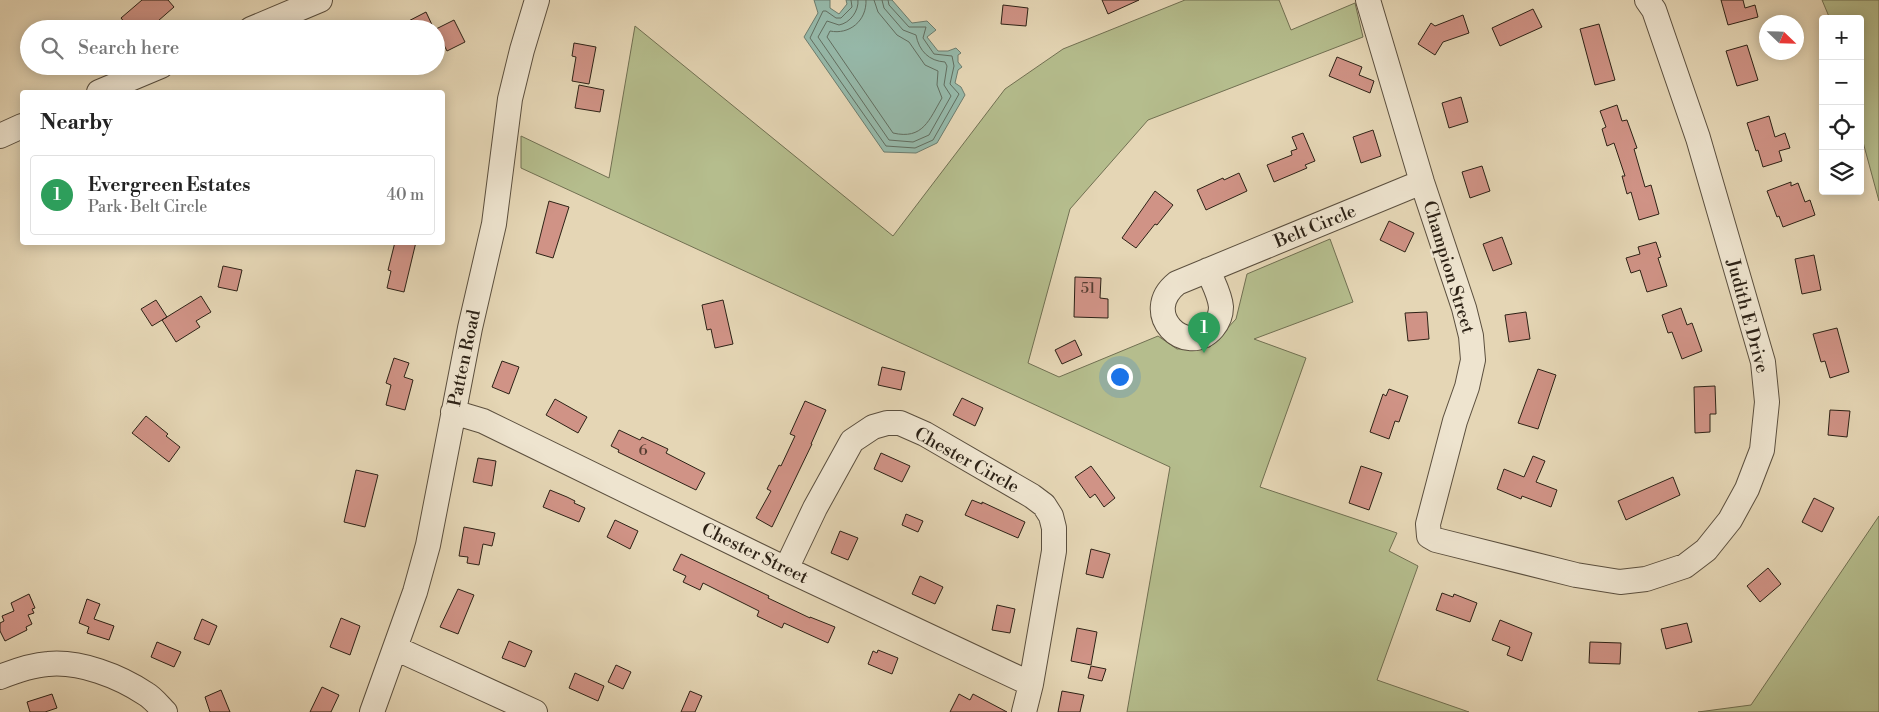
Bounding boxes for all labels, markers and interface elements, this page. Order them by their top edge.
north arrow [1759,15,1804,60]
map controls [1819,15,1864,195]
button: + [1819,15,1864,60]
search box [20,20,445,75]
icon: search [38,34,66,62]
text: Search here [78,36,179,60]
button: − [1819,60,1864,105]
button: locate [1819,105,1864,150]
text: Nearby [40,110,113,136]
button: layers [1819,150,1864,195]
text: Evergreen Estates [88,173,250,197]
text: 1 [53,185,61,205]
text: 40 m [387,185,424,205]
text: Park · Belt Circle [88,197,207,217]
street label: Champion Street [1417,198,1480,337]
street label: Belt Circle [1270,200,1360,254]
street label: Judith E Drive [1721,256,1774,376]
house number: 51 [1081,279,1096,298]
street label: Patten Road [443,307,486,409]
pin: 1 [1188,312,1220,353]
your location [1107,364,1133,390]
street label: Chester Circle [910,422,1023,499]
house number: 6 [638,441,648,460]
street label: Chester Street [698,518,812,589]

